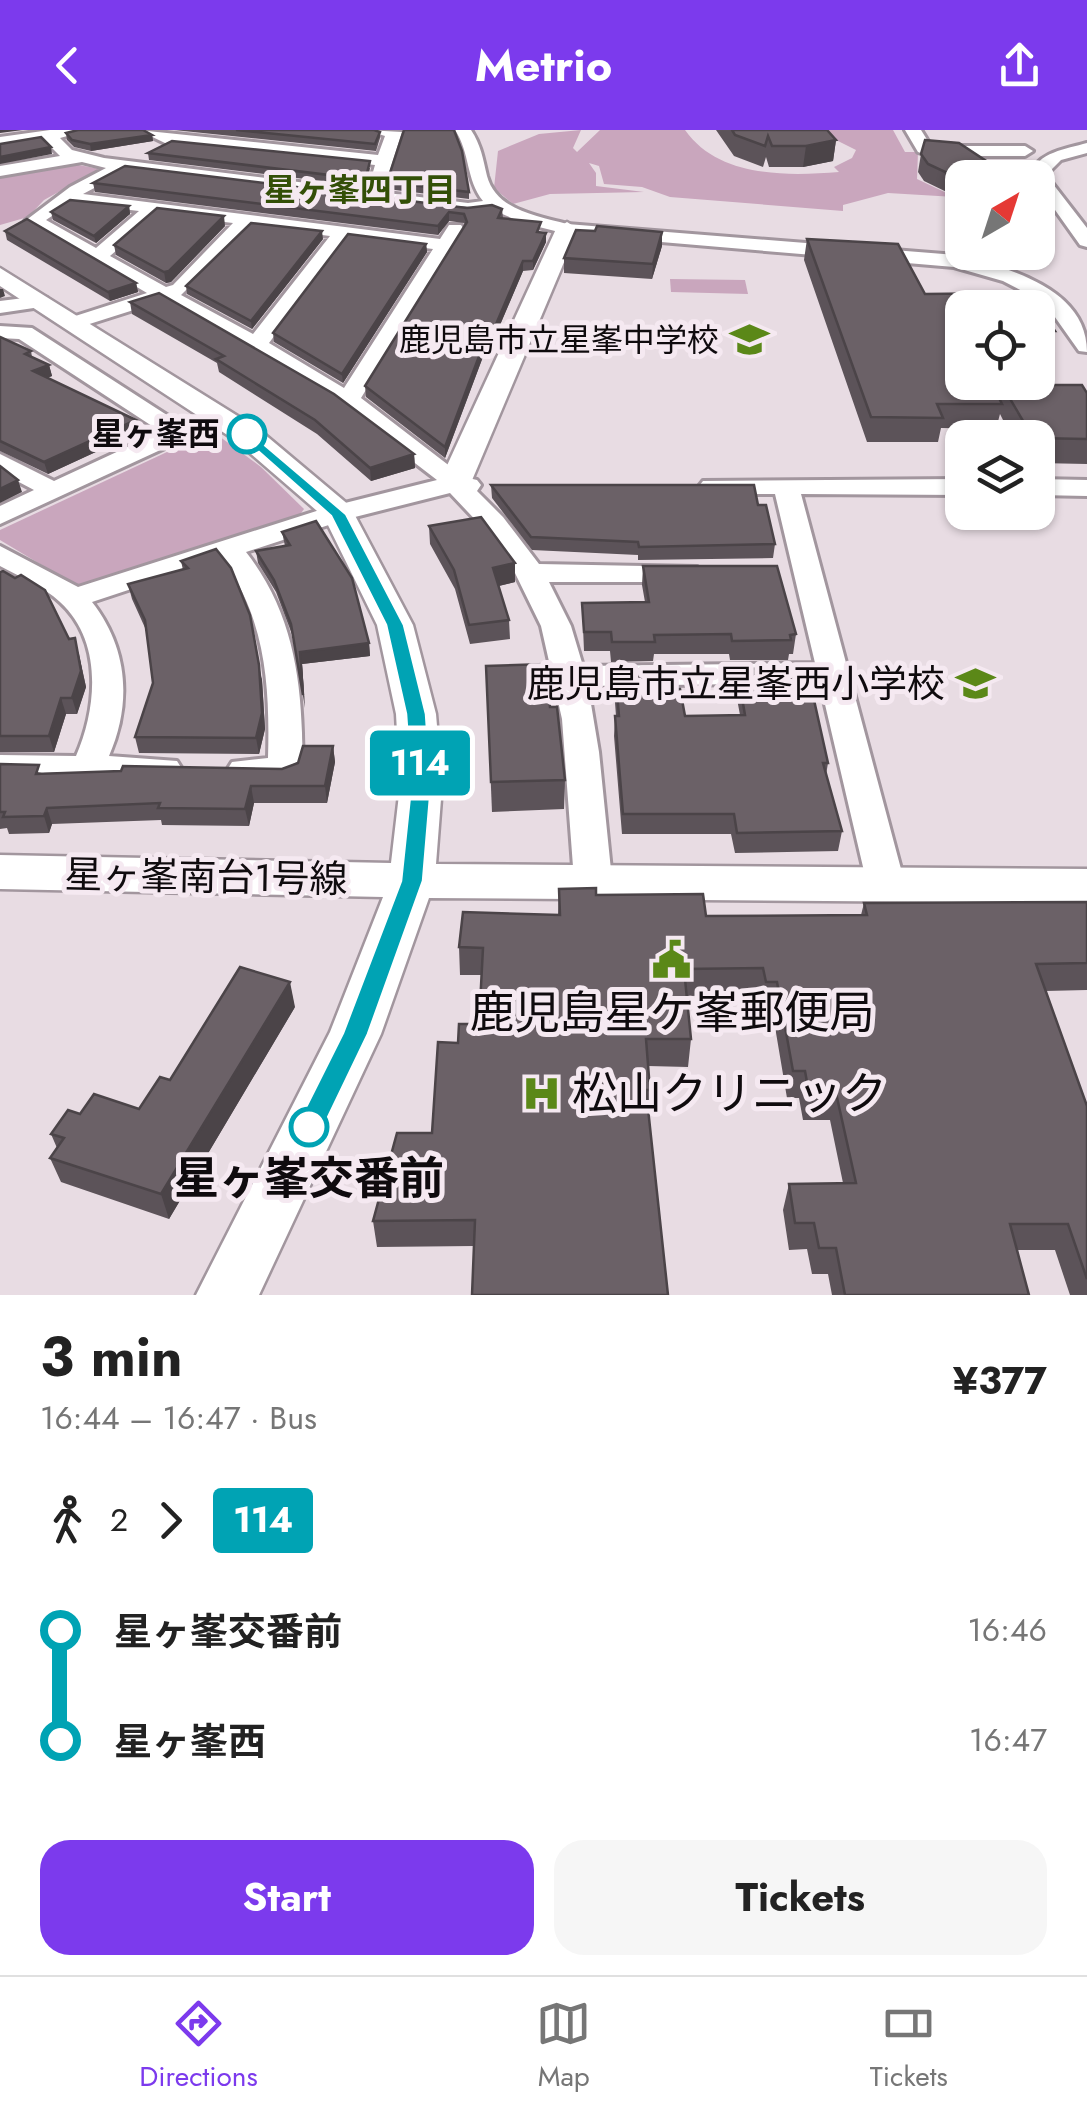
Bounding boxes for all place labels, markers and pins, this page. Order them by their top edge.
place label: 鹿児島市立星峯中学校 [399,317,719,363]
school or university icon: 鹿児島市立星峯中学校 [728,319,770,361]
place label: 星ヶ峯西 [92,411,220,457]
marker: 星ヶ峯西 [228,415,266,453]
place label: 鹿児島市立星峯西小学校 [527,656,945,711]
school or university icon: 鹿児島市立星峯西小学校 [954,663,996,705]
public building icon: 鹿児島星ケ峯郵便局 [651,938,693,980]
place label: 鹿児島星ケ峯郵便局 [469,980,875,1045]
place label: 松山クリニック [572,1061,887,1126]
hospital icon: 松山クリニック [521,1072,563,1114]
marker: 星ヶ峯交番前 [290,1108,328,1146]
place label: 星ヶ峯交番前 [174,1146,444,1211]

